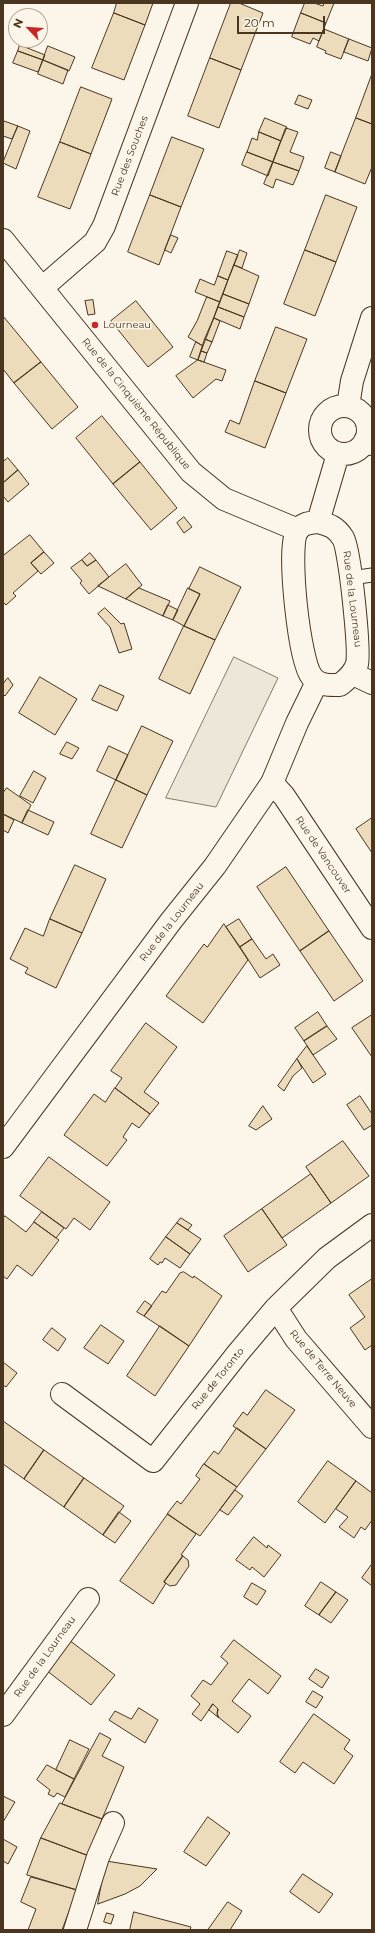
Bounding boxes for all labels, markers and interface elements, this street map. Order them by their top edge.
north arrow [8,8,48,48]
scale bar [239,8,327,34]
text: 20 m [244,15,275,30]
text: N [10,16,26,30]
street label: Rue des Souches [109,114,151,198]
place label: Lourneau [103,319,151,331]
marker: Lourneau [90,320,100,330]
street label: Rue de la Cinquième République [79,336,193,472]
street label: Rue de la Lourneau [340,550,364,648]
street label: Rue de Vancouver [293,814,353,896]
street label: Rue de la Lourneau [137,880,207,964]
street label: Rue de Terre Neuve [287,1328,359,1410]
street label: Rue de Toronto [189,1345,247,1413]
street label: Rue de la Lourneau [12,1614,78,1700]

